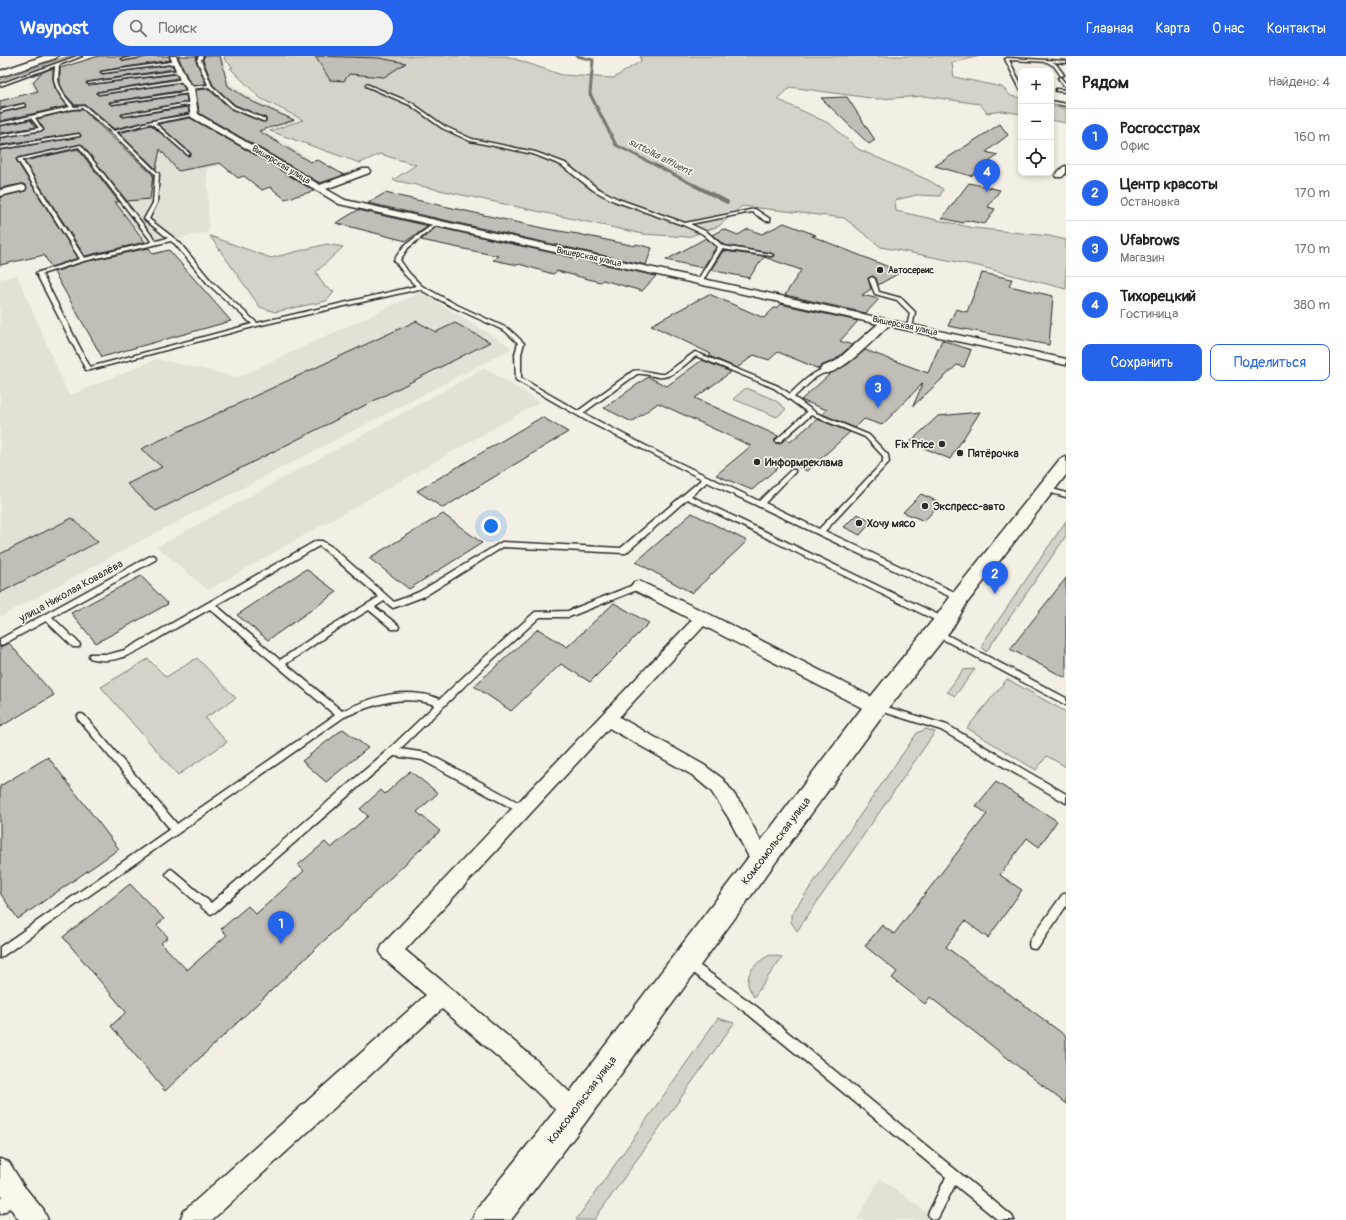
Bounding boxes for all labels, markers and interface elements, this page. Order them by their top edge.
search box [113,10,393,46]
text: Waypost [20,16,89,40]
icon: search [127,17,149,39]
text: Поиск [159,19,198,38]
text: Главная [1086,20,1133,37]
text: Карта [1155,20,1190,37]
text: О нас [1212,20,1245,37]
text: Контакты [1267,20,1326,37]
map controls [1018,68,1054,176]
button: + [1018,68,1054,104]
text: Рядом [1082,72,1129,93]
text: Найдено: 4 [1268,74,1330,90]
button: − [1018,104,1054,140]
text: Росгосстрах [1120,119,1200,138]
text: 1 [1092,129,1098,145]
text: 160 m [1294,129,1330,145]
water label: suttolka affluent [627,136,694,178]
text: Офис [1120,138,1150,154]
button: locate [1018,140,1054,176]
street label: Вишерская улица [250,143,312,187]
pin: 4 [974,159,1000,192]
text: Центр красоты [1120,175,1218,194]
text: 2 [1091,185,1099,201]
text: 170 m [1295,185,1330,201]
text: Остановка [1120,194,1180,210]
text: Ufabrows [1120,231,1180,250]
text: 3 [1091,241,1099,257]
text: 170 m [1295,241,1330,257]
street label: Вишерская улица [556,245,622,269]
text: Магазин [1120,250,1164,266]
marker: Автосервис [875,265,885,275]
place label: Автосервис [888,265,934,276]
text: Тихорецкий [1120,287,1196,306]
text: 4 [1091,297,1099,313]
text: 380 m [1293,297,1330,313]
text: Гостиница [1120,306,1178,322]
street label: Вишерская улица [872,314,938,338]
button: Сохранить [1082,344,1202,381]
button: Поделиться [1210,344,1330,381]
pin: 3 [865,375,891,408]
place label: Fix Price [895,438,935,451]
marker: Fix Price [937,439,947,449]
place label: Пятёрочка [968,447,1019,460]
marker: Пятёрочка [955,448,965,458]
place label: Информреклама [765,456,843,469]
marker: Информреклама [752,457,762,467]
place label: Экспресс-авто [933,500,1005,513]
marker: Экспресс-авто [920,501,930,511]
your location [481,516,501,536]
place label: Хочу мясо [867,517,915,530]
marker: Хочу мясо [854,518,864,528]
street label: улица Николая Ковалёва [16,557,125,625]
pin: 2 [982,561,1008,594]
street label: Комсомольская улица [739,795,813,887]
pin: 1 [268,911,294,944]
street label: Комсомольская улица [545,1054,619,1146]

